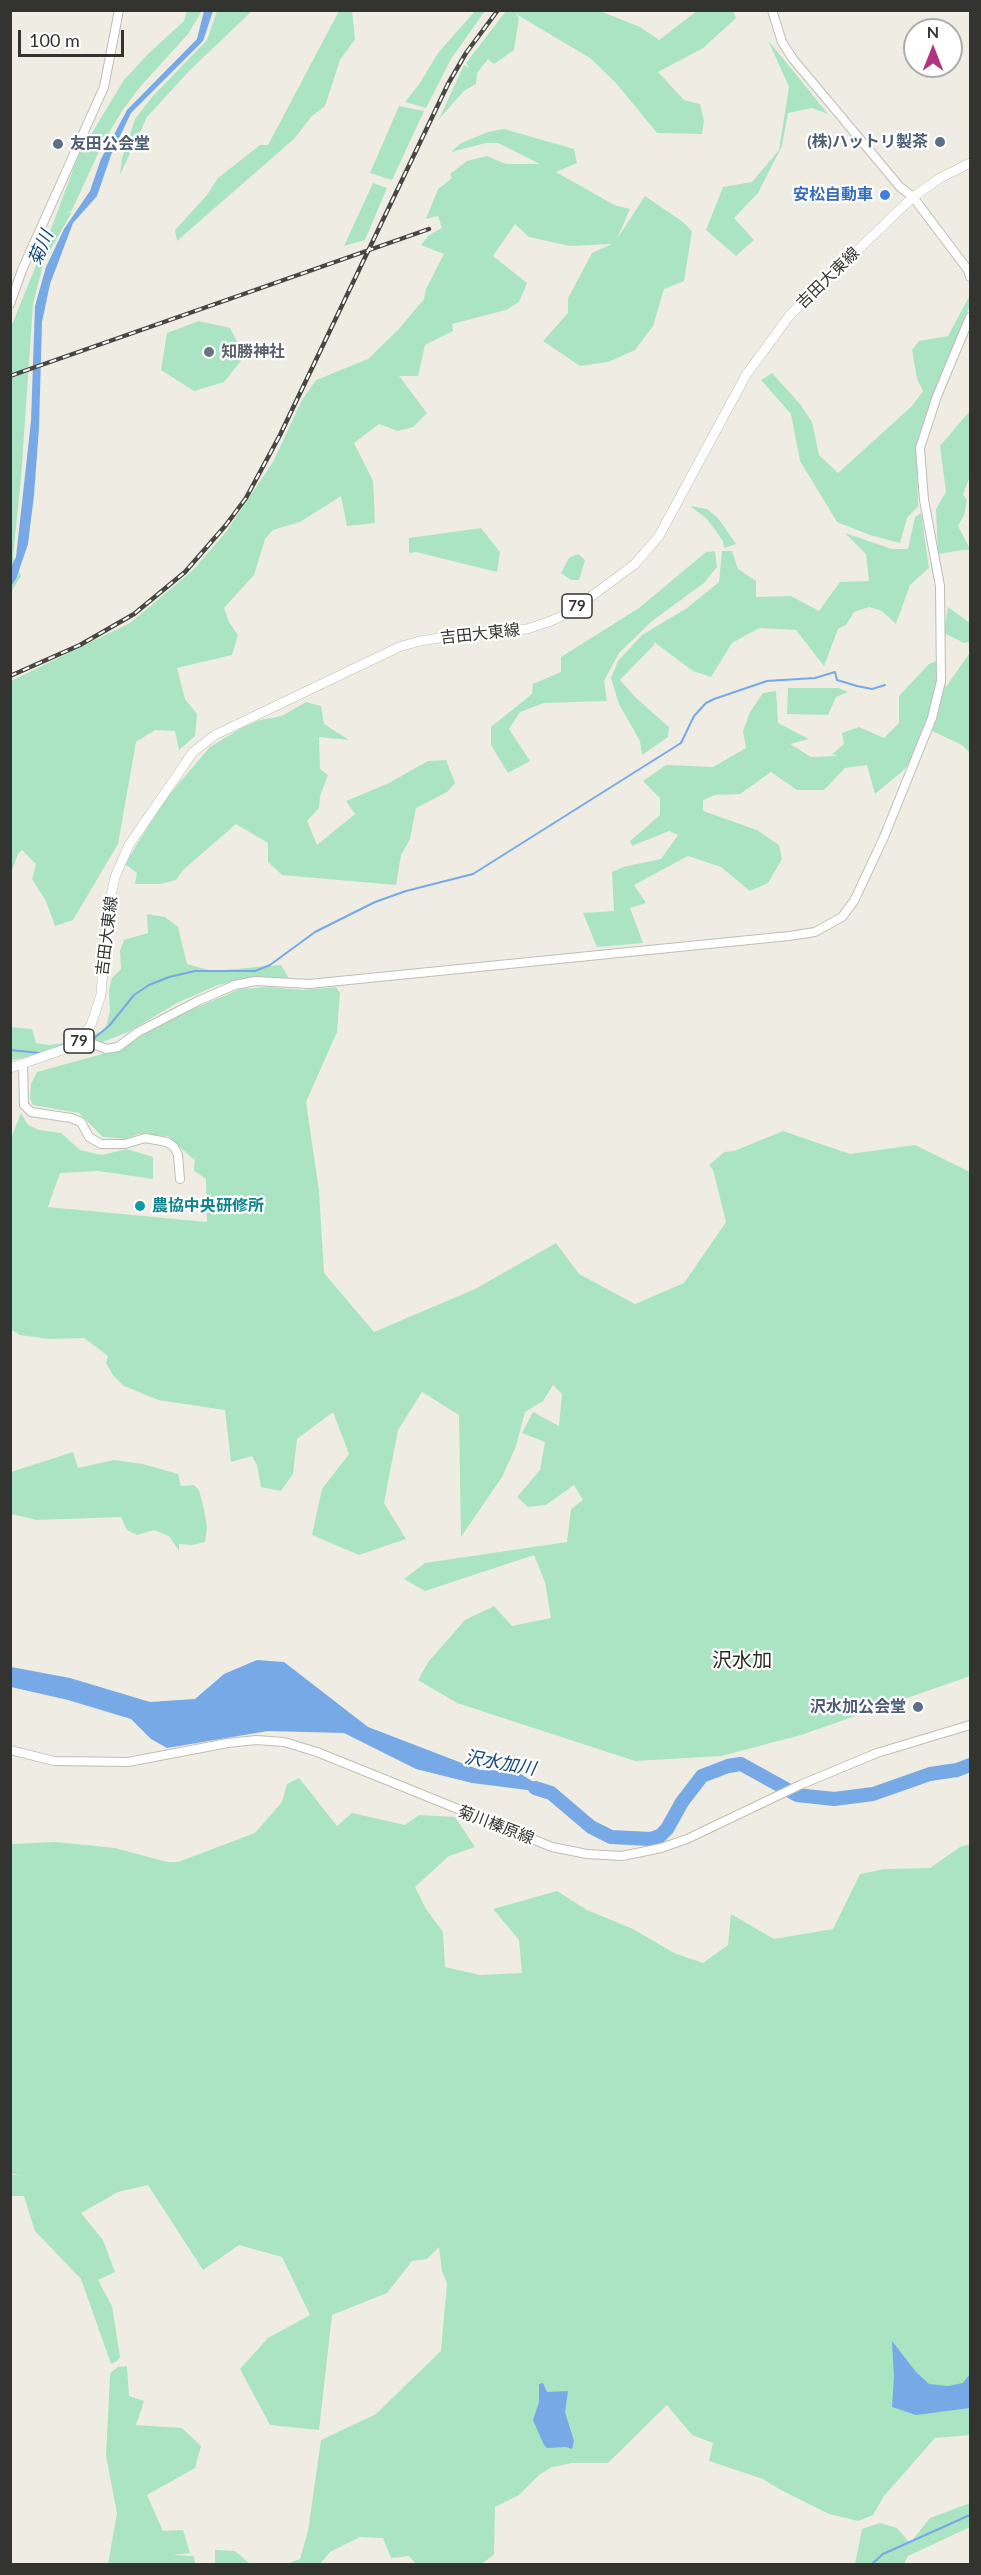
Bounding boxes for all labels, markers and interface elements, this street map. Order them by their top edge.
scale bar [21,18,128,56]
north arrow [903,18,963,78]
text: N [927,22,939,41]
text: 100 m [29,29,80,51]
place label: (株)ハットリ製茶 [807,132,928,152]
place label: 友田公会堂 [70,134,150,154]
marker: (株)ハットリ製茶 [933,135,947,149]
marker: 友田公会堂 [51,137,65,151]
place label: 安松自動車 [793,185,873,205]
marker: 安松自動車 [878,188,892,202]
water label: 菊川 [24,227,58,269]
street label: 吉田大東線 [793,243,863,313]
place label: 知勝神社 [221,342,285,362]
marker: 知勝神社 [202,345,216,359]
road number: 79 [562,594,592,618]
street label: 吉田大東線 [439,620,521,648]
street label: 吉田大東線 [93,895,121,977]
road number: 79 [64,1029,94,1053]
place label: 農協中央研修所 [152,1196,264,1216]
marker: 農協中央研修所 [133,1199,147,1213]
district label: 沢水加 [712,1649,772,1673]
place label: 沢水加公会堂 [810,1697,906,1717]
marker: 沢水加公会堂 [911,1700,925,1714]
water label: 沢水加川 [463,1746,537,1780]
street label: 菊川榛原線 [455,1802,537,1848]

